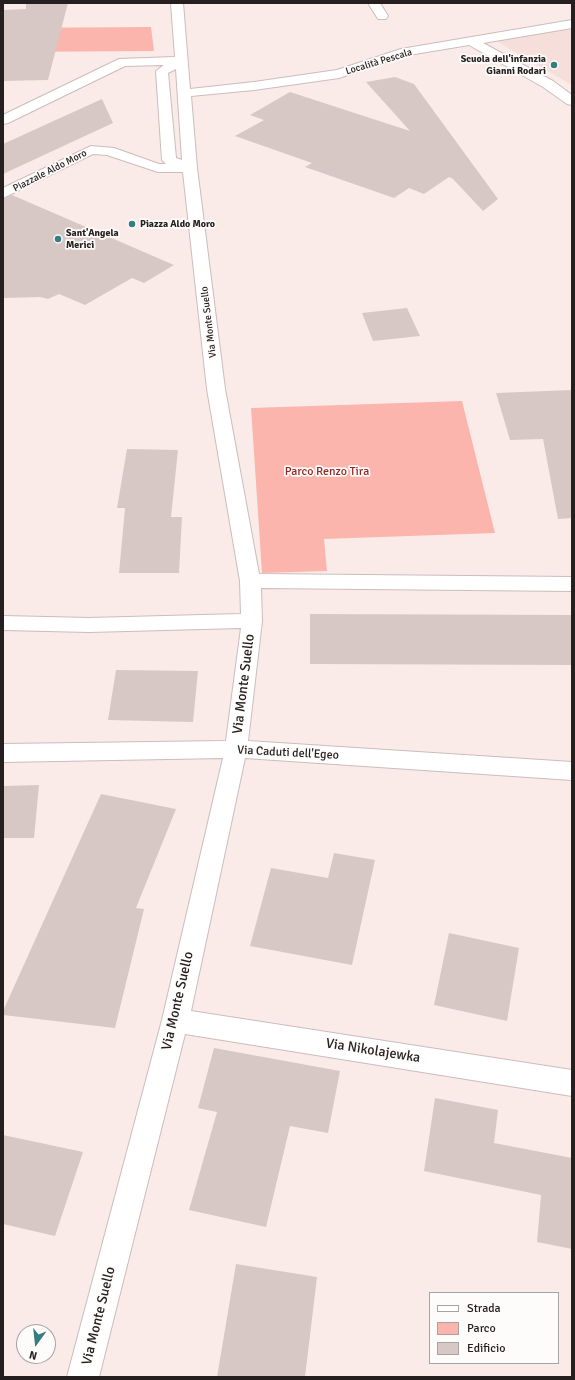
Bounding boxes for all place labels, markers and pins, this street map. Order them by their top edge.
place label: Scuola dell'infanzia Gianni Rodari [461,53,546,76]
marker: Scuola dell'infanzia Gianni Rodari [549,60,559,70]
place label: Piazza Aldo Moro [140,218,215,230]
marker: Piazza Aldo Moro [127,219,137,229]
place label: Sant'Angela Merici [66,227,119,250]
marker: Sant'Angela Merici [53,234,63,244]

